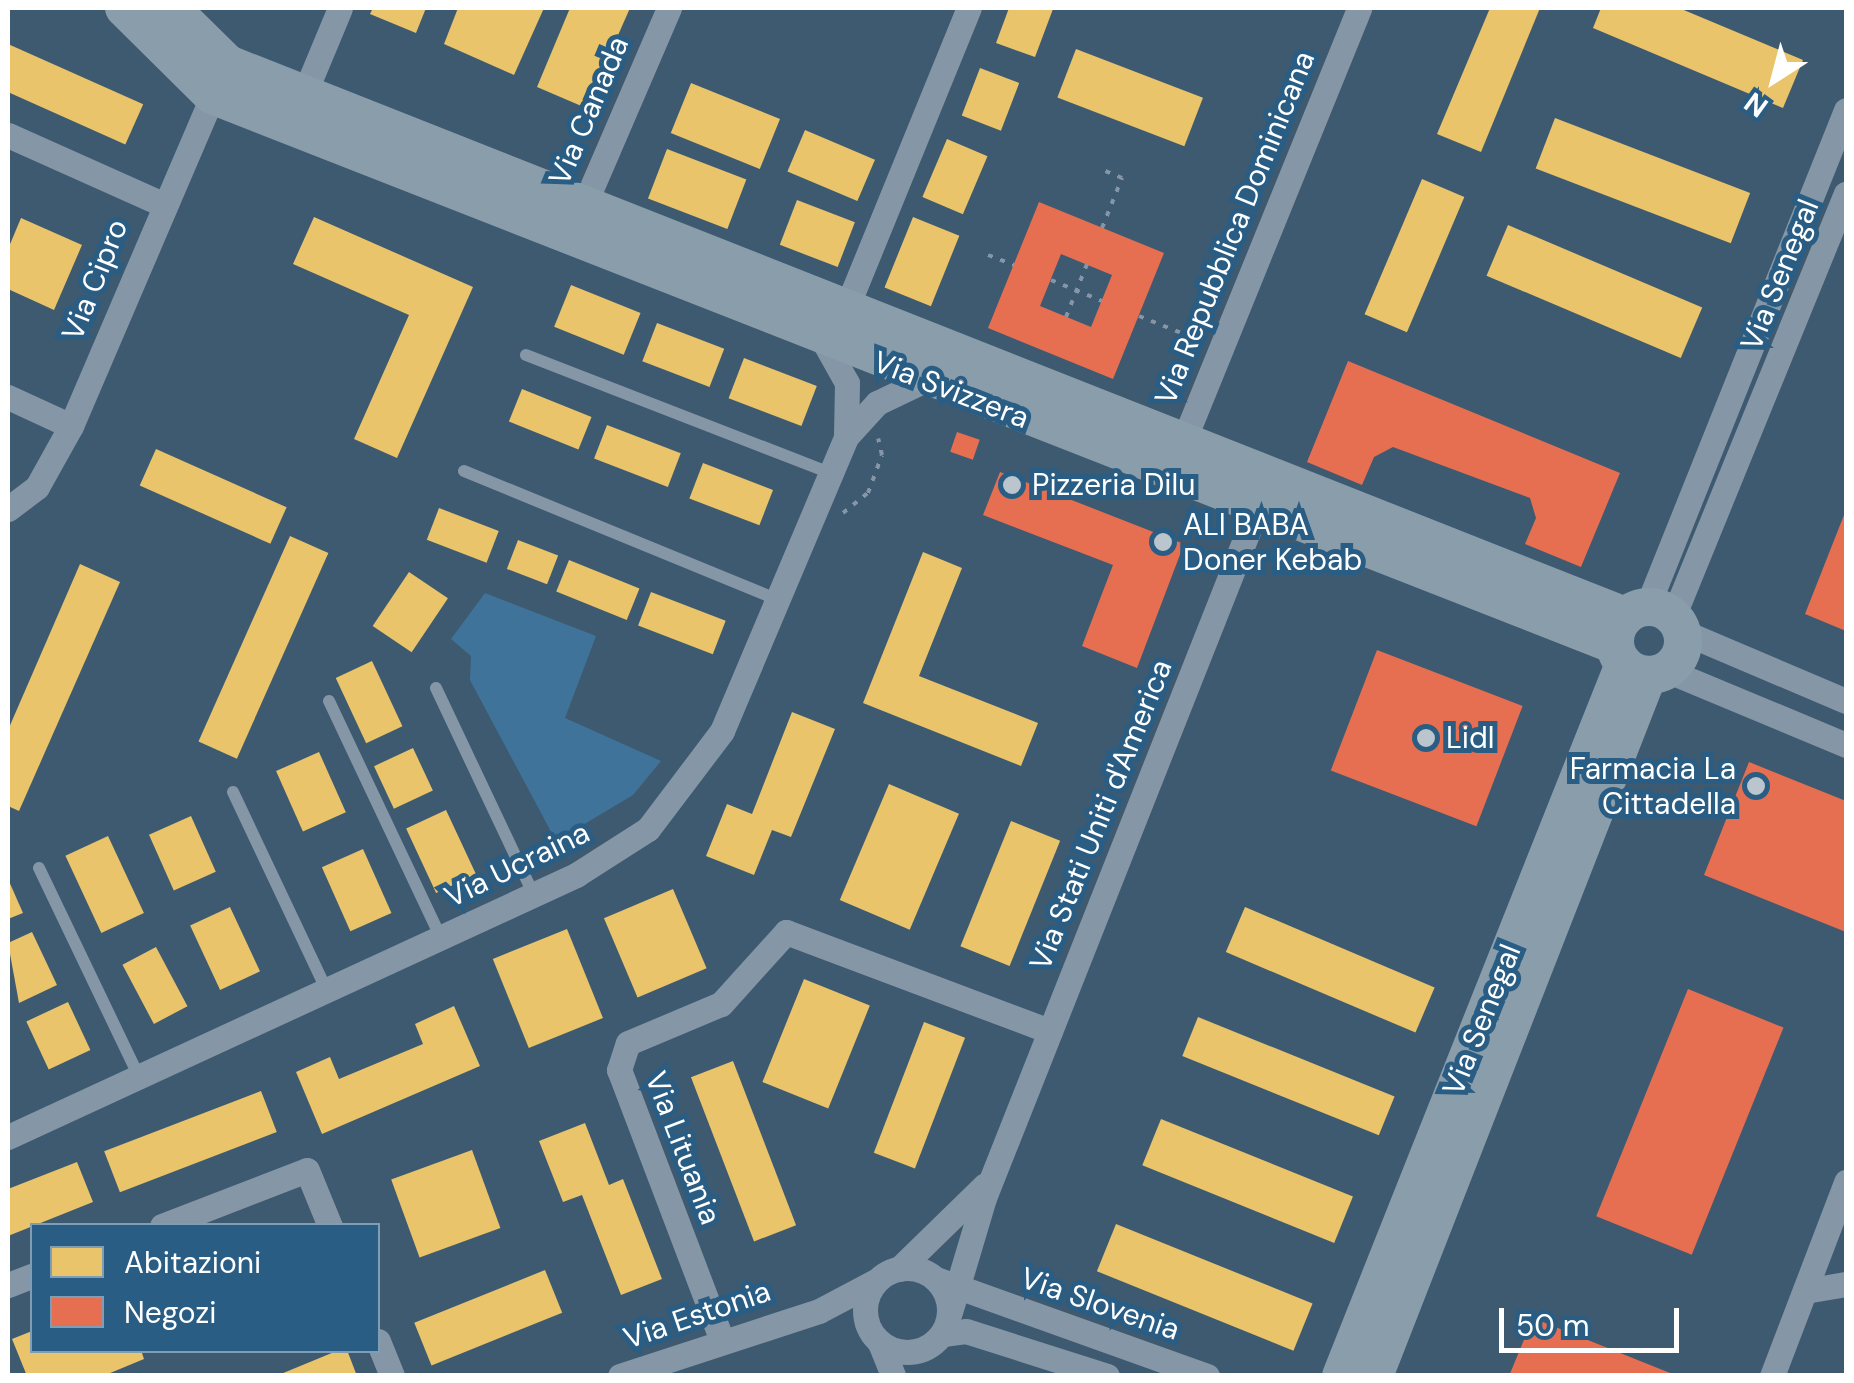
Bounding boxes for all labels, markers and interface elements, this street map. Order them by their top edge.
north arrow [1724,30,1824,130]
street label: Via Canada [542,31,636,191]
street label: Via Repubblica Dominicana [1147,46,1323,410]
text: N [1737,84,1775,126]
street label: Via Senegal [1733,194,1827,356]
street label: Via Cipro [54,214,136,346]
street label: Via Svizzera [868,344,1034,436]
place label: Pizzeria Dilu [1032,467,1195,503]
marker: Pizzeria Dilu [1001,474,1023,496]
place label: ALI BABA Doner Kebab [1183,507,1362,578]
marker: ALI BABA Doner Kebab [1152,531,1174,553]
street label: Via Stati Uniti d'America [1022,654,1180,976]
place label: Lidl [1446,720,1495,756]
marker: Lidl [1415,727,1437,749]
place label: Farmacia La Cittadella [1570,751,1736,822]
marker: Farmacia La Cittadella [1745,775,1767,797]
street label: Via Ucraina [439,815,595,915]
street label: Via Senegal [1435,939,1529,1101]
street label: Via Lituania [637,1067,729,1229]
legend [30,1223,380,1353]
text: Abitazioni [124,1243,261,1282]
street label: Via Slovenia [1016,1260,1184,1348]
street label: Via Estonia [619,1273,775,1357]
scale bar [1504,1288,1684,1350]
text: Negozi [124,1293,217,1332]
text: 50 m [1516,1306,1590,1345]

